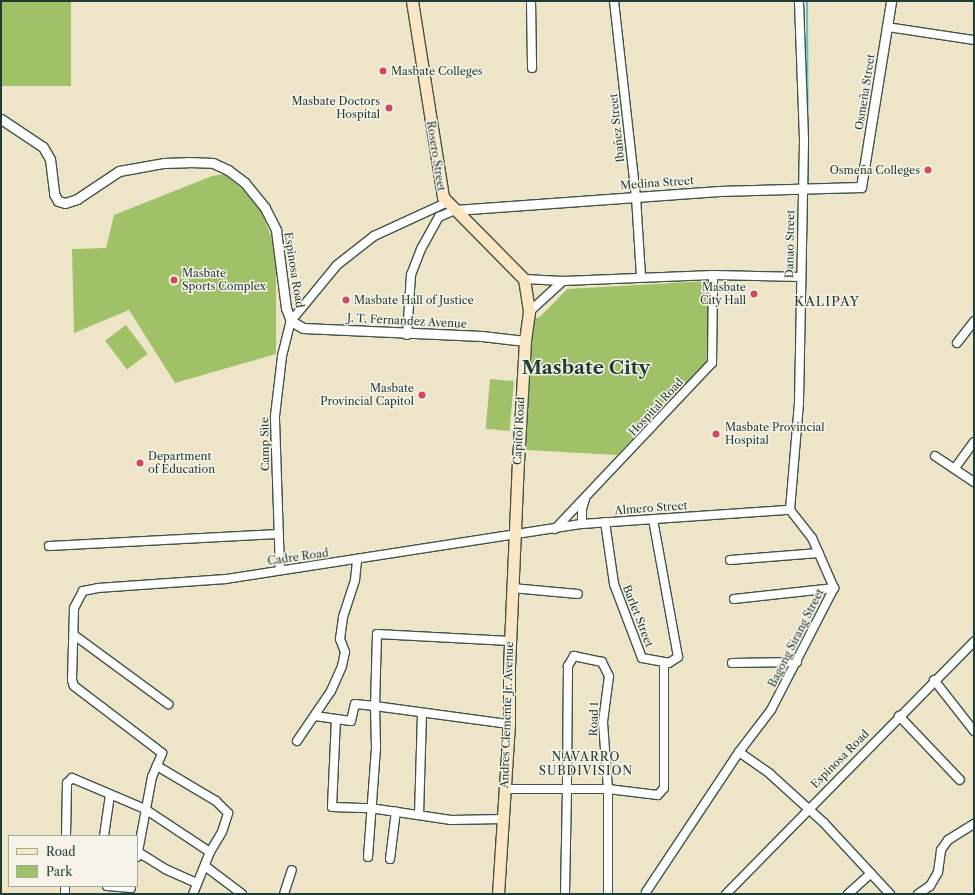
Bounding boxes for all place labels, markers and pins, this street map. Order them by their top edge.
place label: Masbate Colleges [391,64,483,78]
marker: Masbate Colleges [378,66,388,76]
place label: Masbate Doctors Hospital [291,95,380,121]
marker: Masbate Doctors Hospital [383,102,395,114]
place label: Osmeña Colleges [830,163,920,177]
marker: Osmeña Colleges [923,165,933,175]
place label: Masbate Sports Complex [182,267,266,293]
marker: Masbate Sports Complex [169,275,179,285]
place label: Masbate City Hall [700,281,746,307]
marker: Masbate City Hall [749,289,759,299]
place label: Masbate Hall of Justice [354,293,474,307]
marker: Masbate Hall of Justice [341,295,351,305]
place label: Masbate Provincial Capitol [320,382,414,408]
marker: Masbate Provincial Capitol [417,390,427,400]
place label: Masbate Provincial Hospital [725,421,825,447]
marker: Masbate Provincial Hospital [710,428,722,440]
place label: Department of Education [148,450,215,476]
marker: Department of Education [135,458,145,468]

